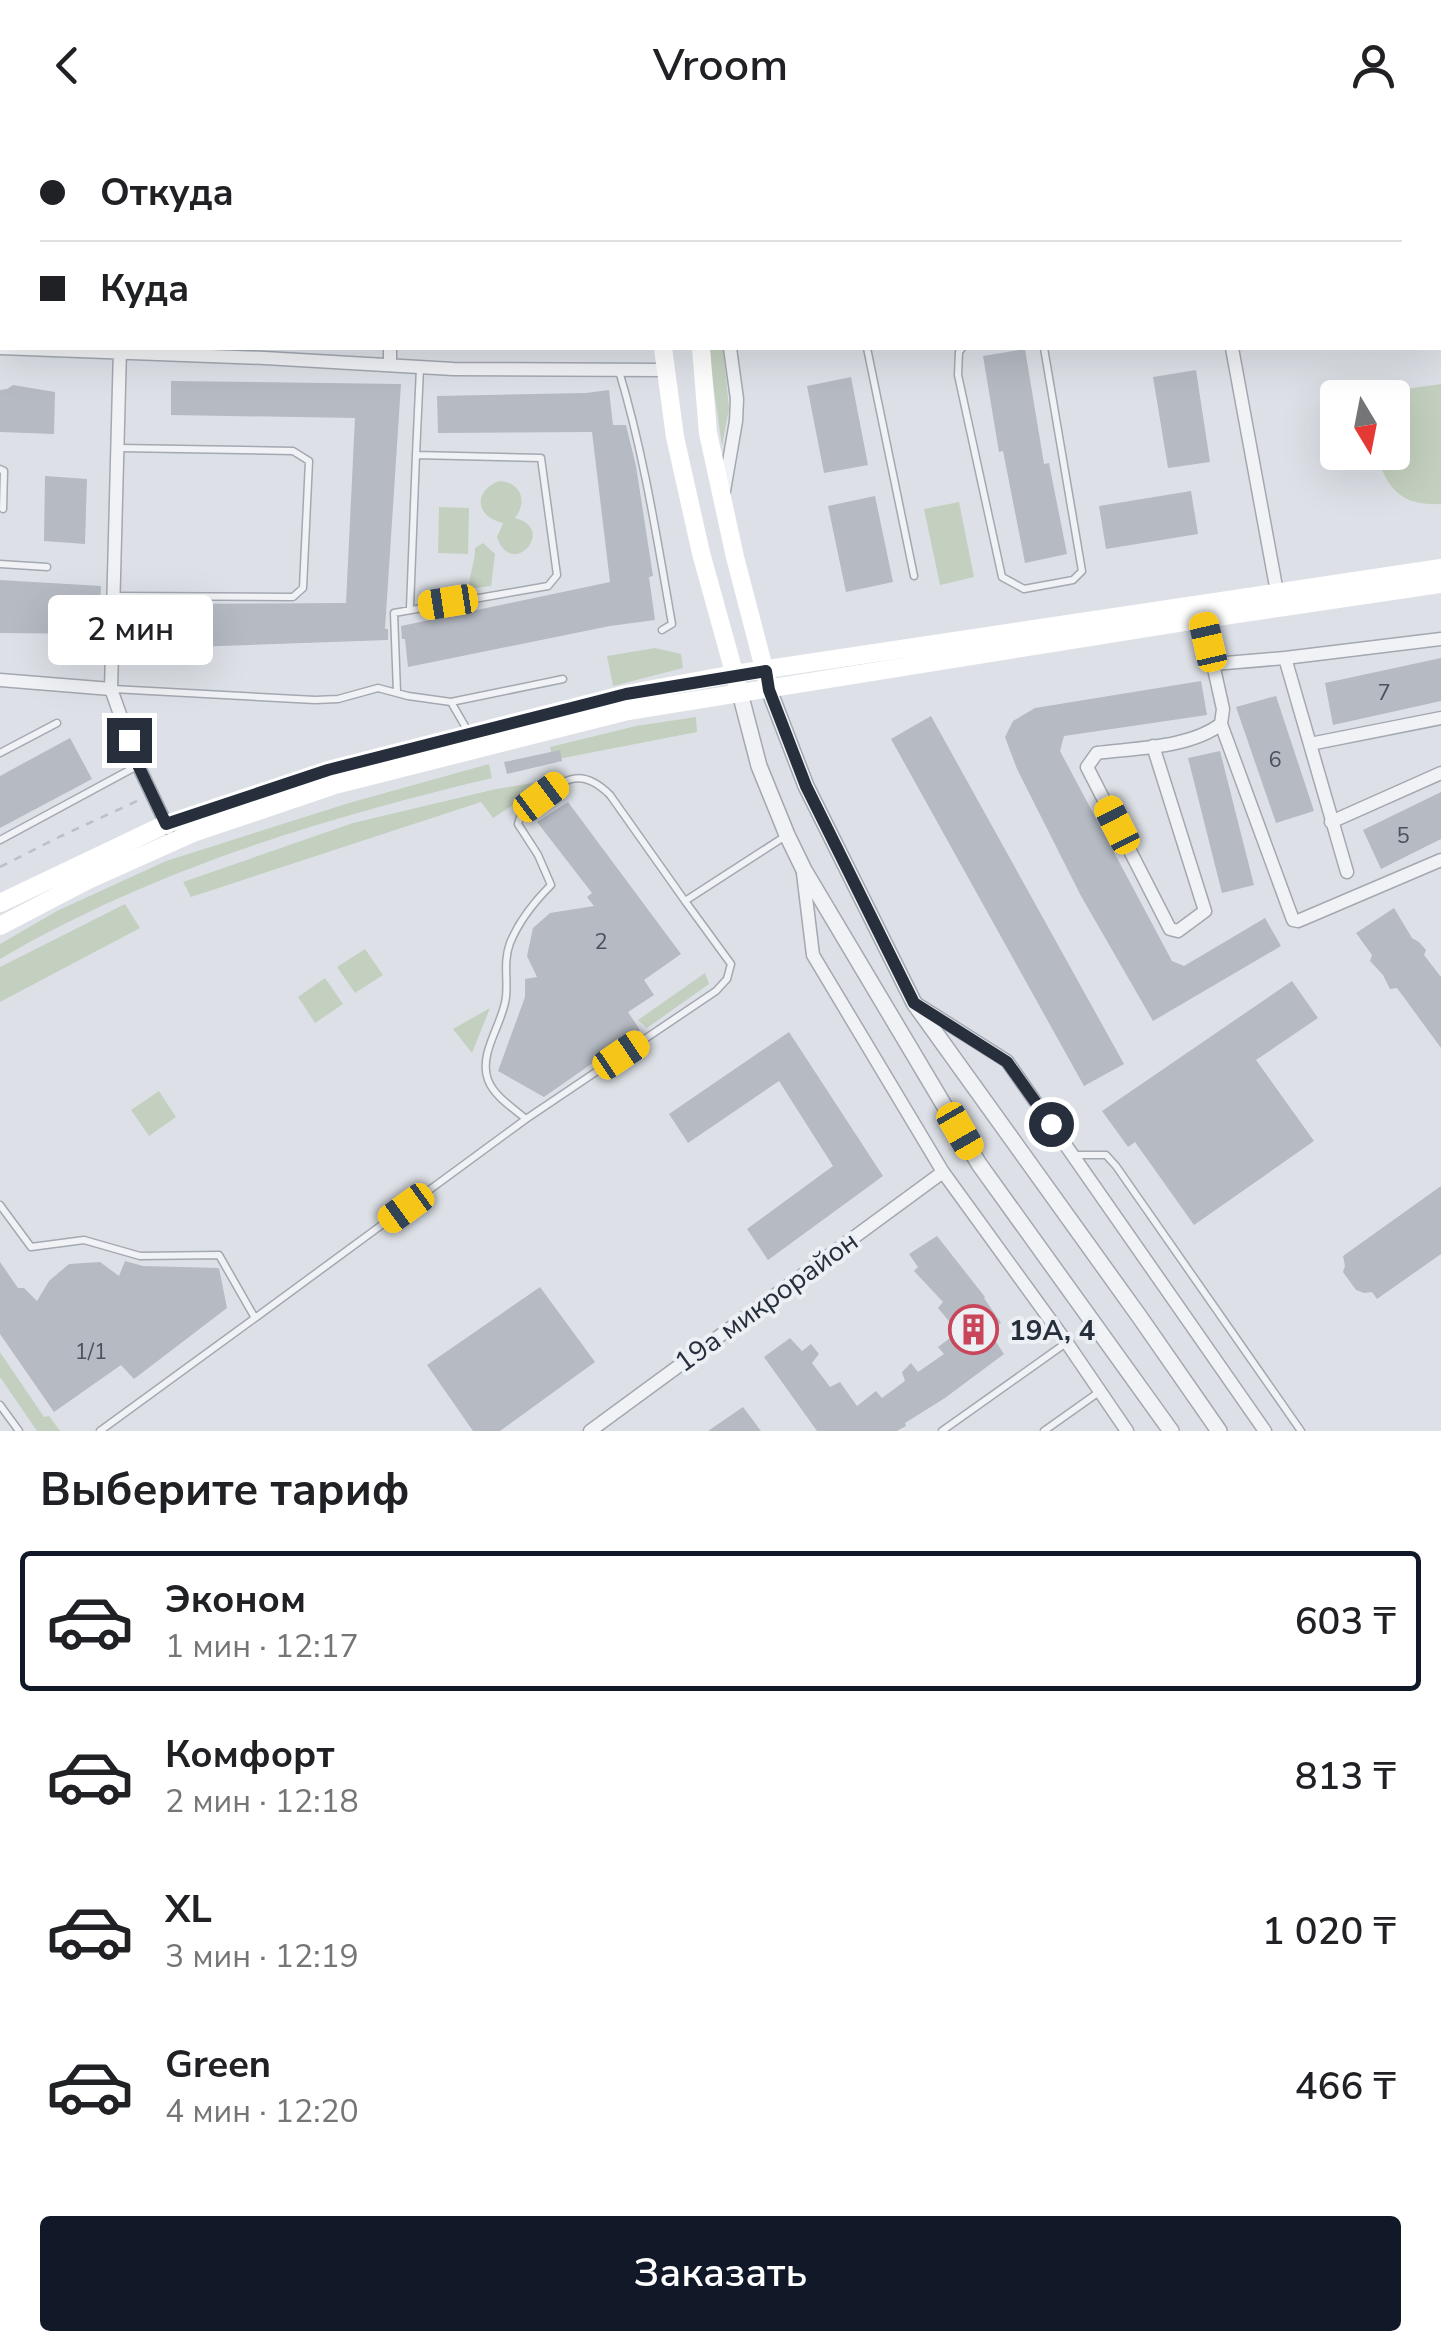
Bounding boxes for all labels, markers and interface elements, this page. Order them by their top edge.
text: Vroom [653,35,788,96]
icon: back [40,38,95,93]
icon: person [1346,38,1401,93]
text: Откуда [100,167,234,218]
text: Куда [100,263,189,314]
north arrow [1320,380,1410,470]
map controls [1320,380,1410,470]
car [416,582,480,622]
callout: 2 мин [46,595,212,665]
text: 2 мин [87,608,174,651]
car [1187,609,1229,675]
house number: 7 [1377,678,1391,708]
route end [107,718,152,763]
house number: 6 [1268,745,1282,775]
car [508,767,574,827]
car [1090,791,1144,859]
house number: 5 [1396,821,1410,851]
house number: 2 [594,927,608,957]
car [588,1026,654,1084]
car [932,1098,988,1164]
route start [1029,1102,1074,1147]
car [373,1178,439,1238]
street label: 19а микрорайон [667,1222,866,1381]
building icon: 19А, 4 [948,1304,1000,1356]
place label: 19А, 4 [1009,1312,1095,1350]
house number: 1/1 [75,1337,107,1367]
text: Выберите тариф [40,1460,410,1521]
text: Эконом [165,1574,306,1625]
icon: car [45,1576,135,1666]
text: 603 ₸ [1295,1596,1396,1647]
text: 1 мин · 12:17 [165,1625,359,1668]
text: Комфорт [165,1729,334,1780]
icon: car [45,1731,135,1821]
text: 813 ₸ [1295,1751,1396,1802]
text: 2 мин · 12:18 [165,1780,359,1823]
text: XL [165,1884,212,1935]
icon: car [45,1886,135,1976]
text: 1 020 ₸ [1262,1906,1396,1957]
text: 3 мин · 12:19 [165,1935,359,1978]
text: Green [165,2039,271,2090]
icon: car [45,2041,135,2131]
text: 466 ₸ [1295,2061,1396,2112]
text: 4 мин · 12:20 [165,2090,359,2133]
button: Заказать [40,2216,1401,2331]

